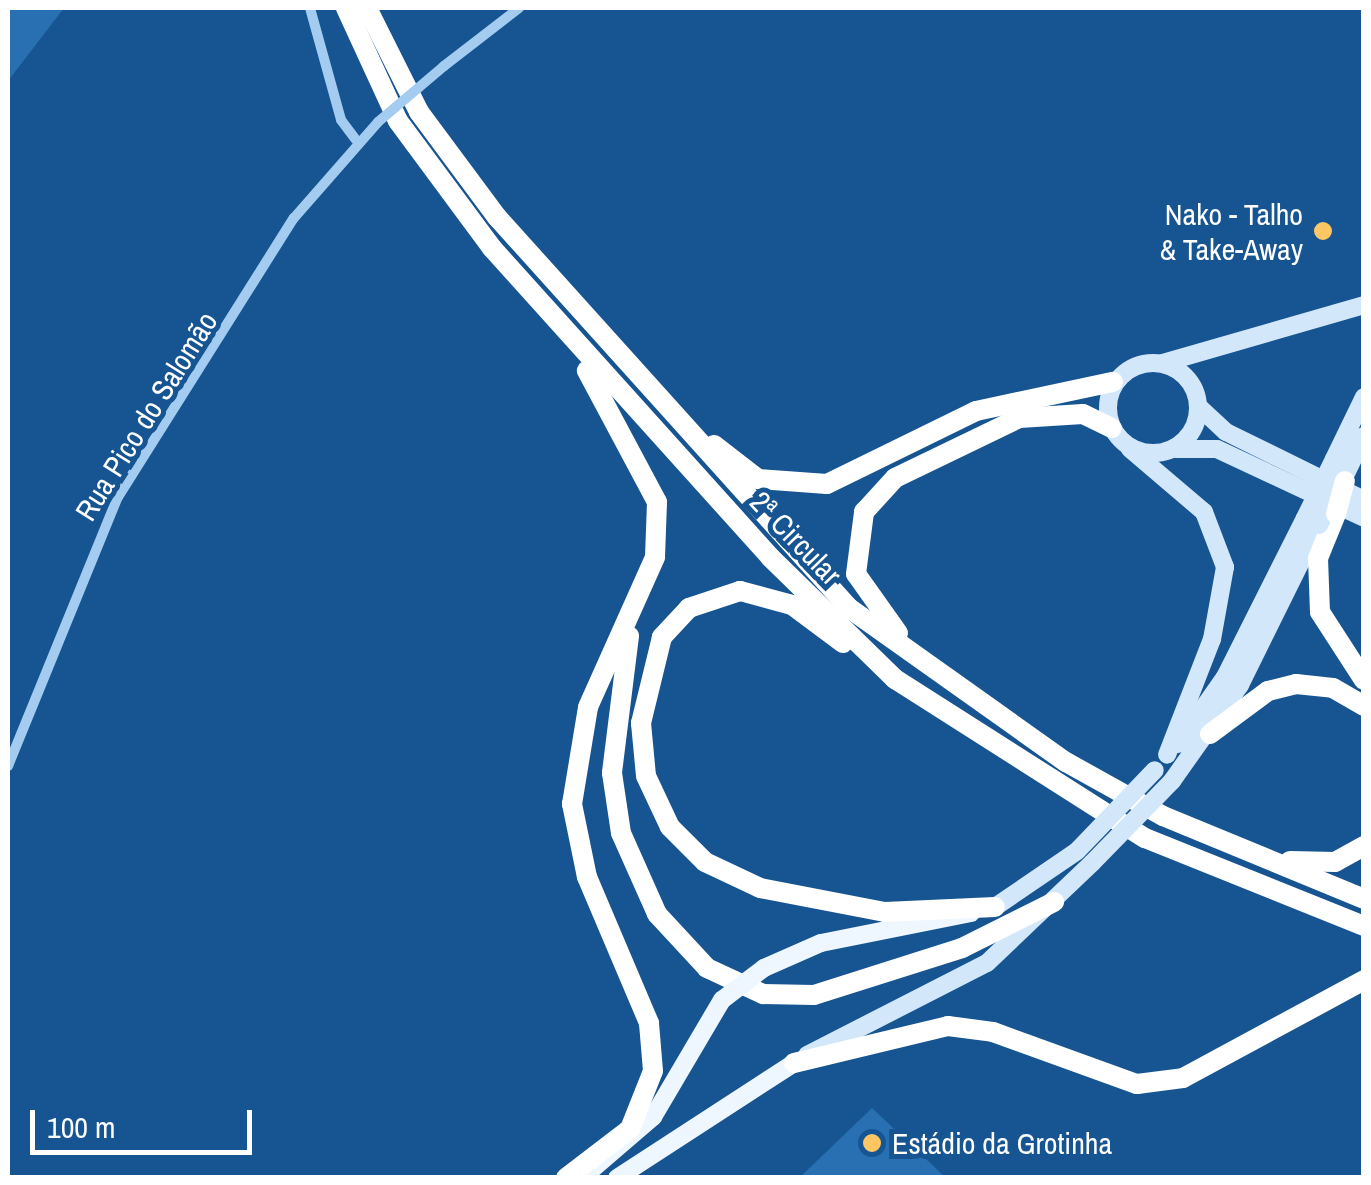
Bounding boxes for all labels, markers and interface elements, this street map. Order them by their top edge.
place label: Nako - Talho & Take-Away [1159,196,1303,266]
marker: Nako - Talho & Take-Away [1312,220,1334,242]
street label: Rua Pico do Salomão [67,305,225,527]
street label: 2ª Circular [743,484,849,592]
scale bar [35,1090,258,1152]
text: 100 m [47,1107,115,1147]
place label: Estádio da Grotinha [892,1125,1112,1161]
marker: Estádio da Grotinha [861,1132,883,1154]

